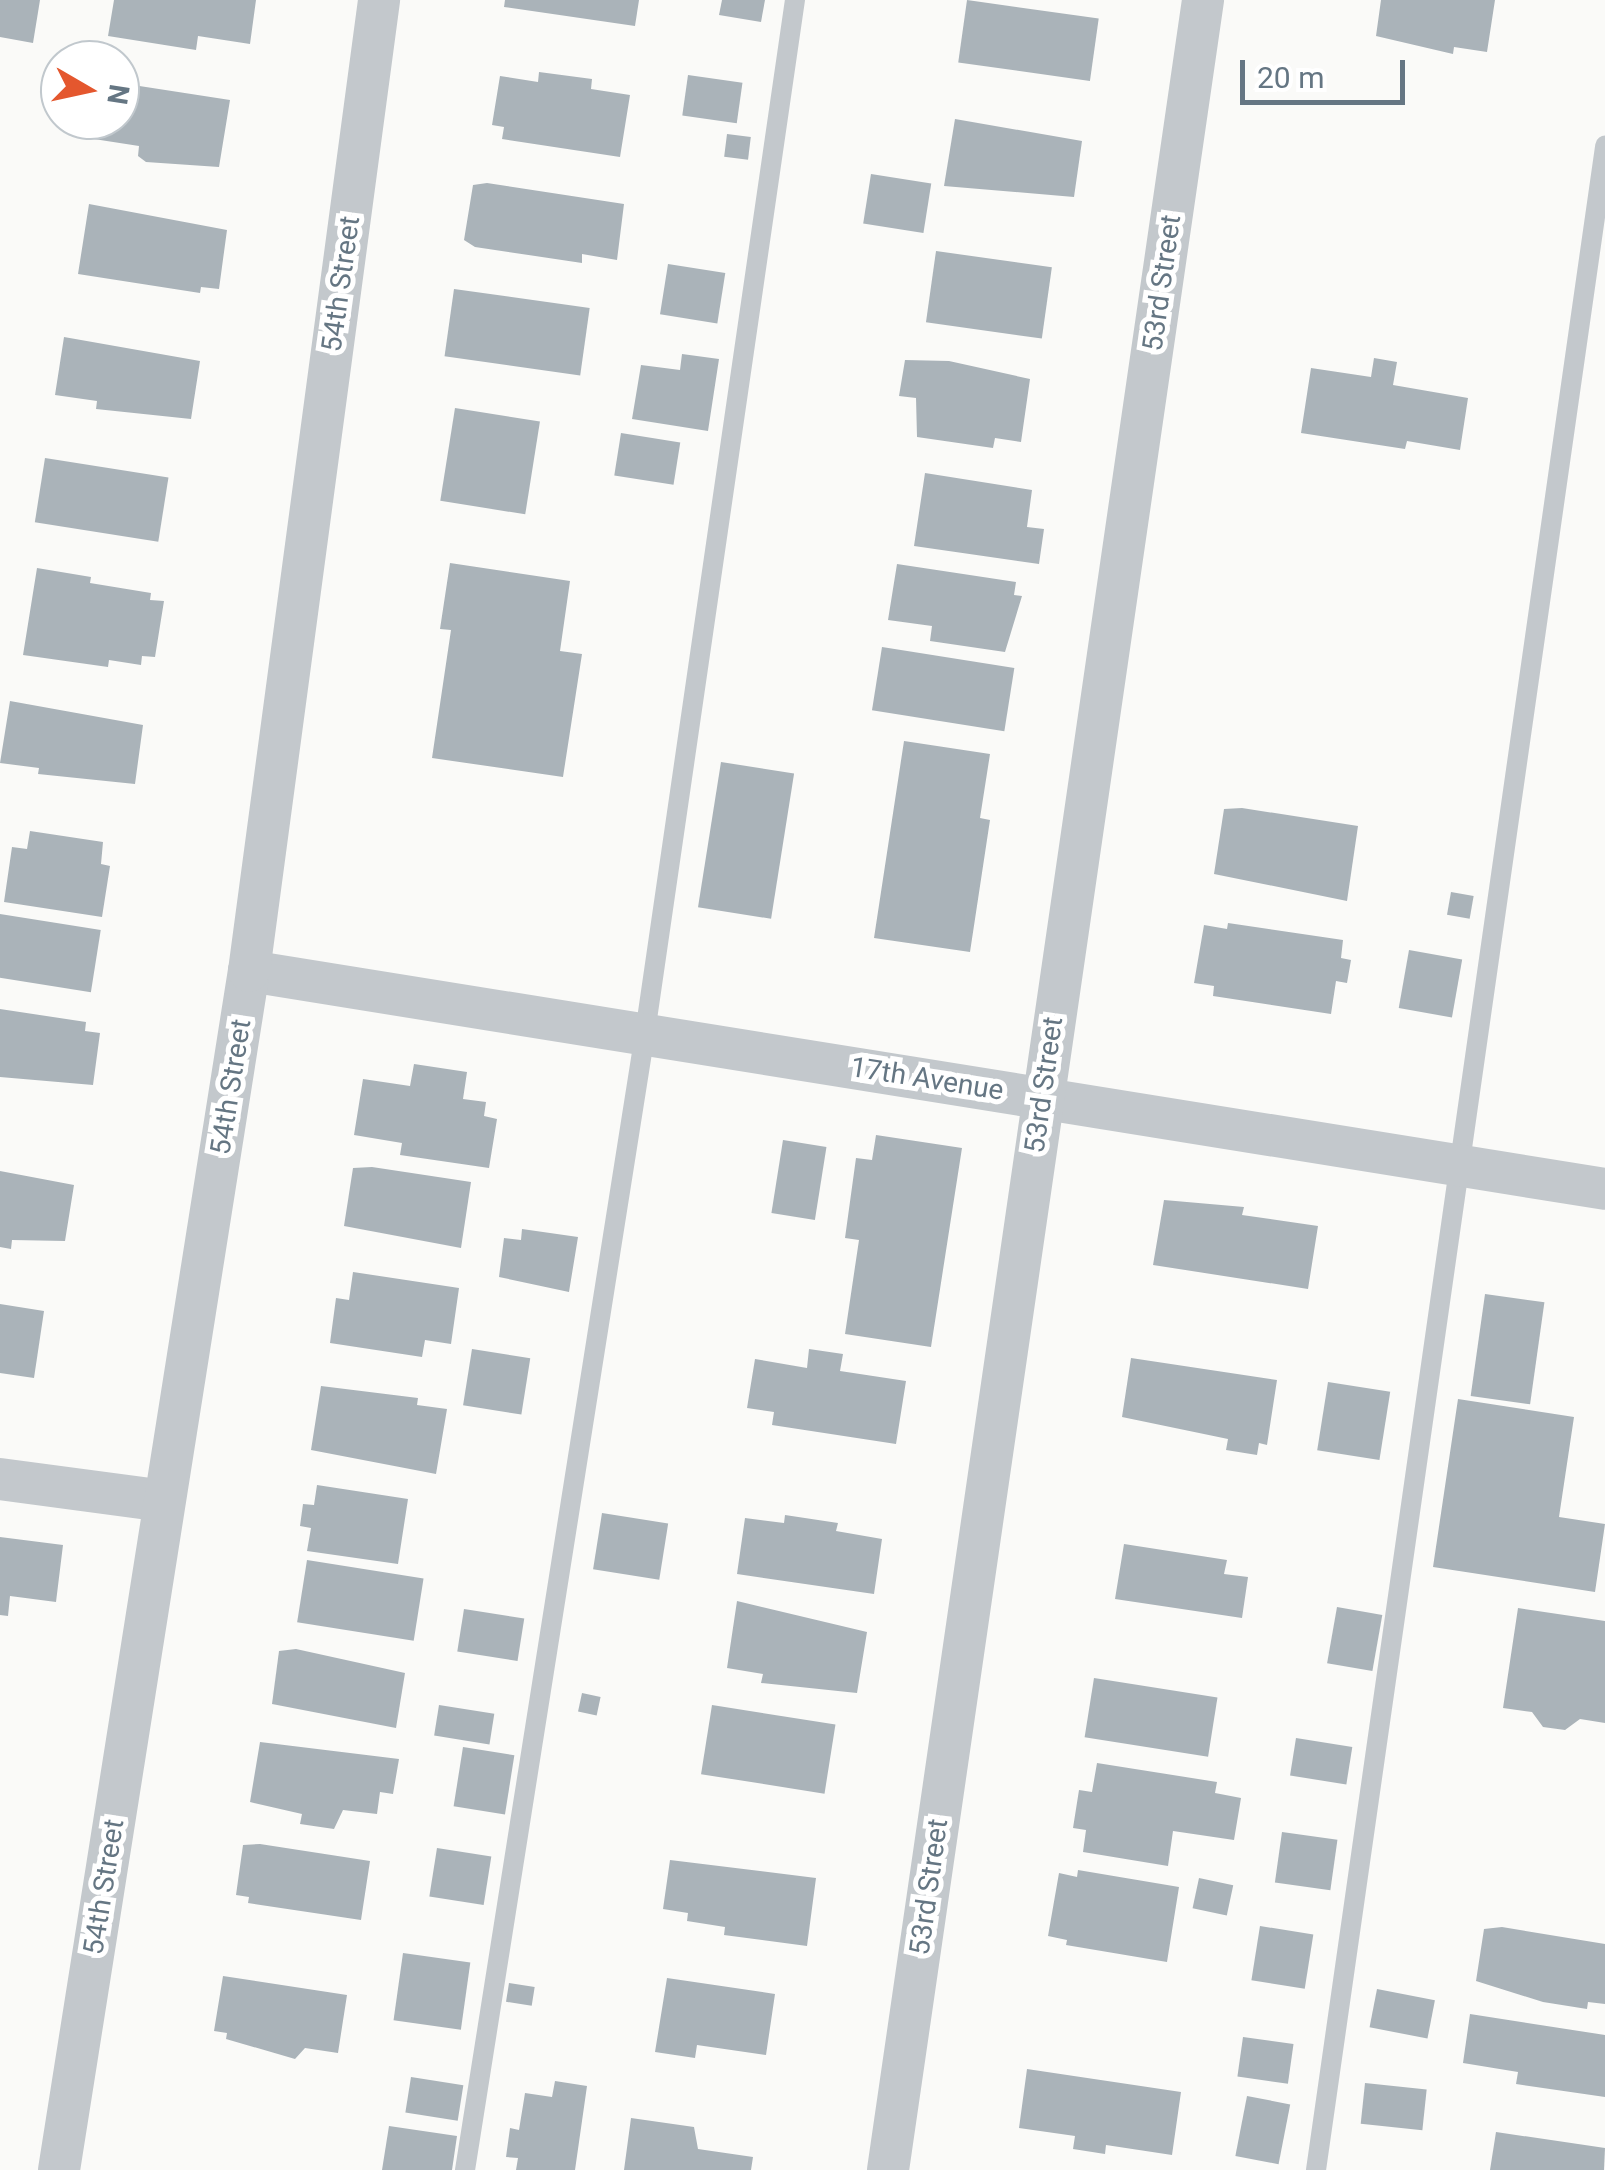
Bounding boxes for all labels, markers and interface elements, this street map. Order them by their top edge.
north arrow [40,40,140,140]
scale bar [1245,40,1410,102]
text: 20 m [1257,60,1324,95]
text: N [100,82,136,107]
street label: 53rd Street [1136,213,1188,353]
street label: 54th Street [315,214,367,354]
street label: 53rd Street [1018,1015,1070,1155]
street label: 54th Street [204,1017,258,1157]
street label: 17th Avenue [848,1050,1006,1108]
street label: 54th Street [77,1817,131,1957]
street label: 53rd Street [903,1817,955,1957]

